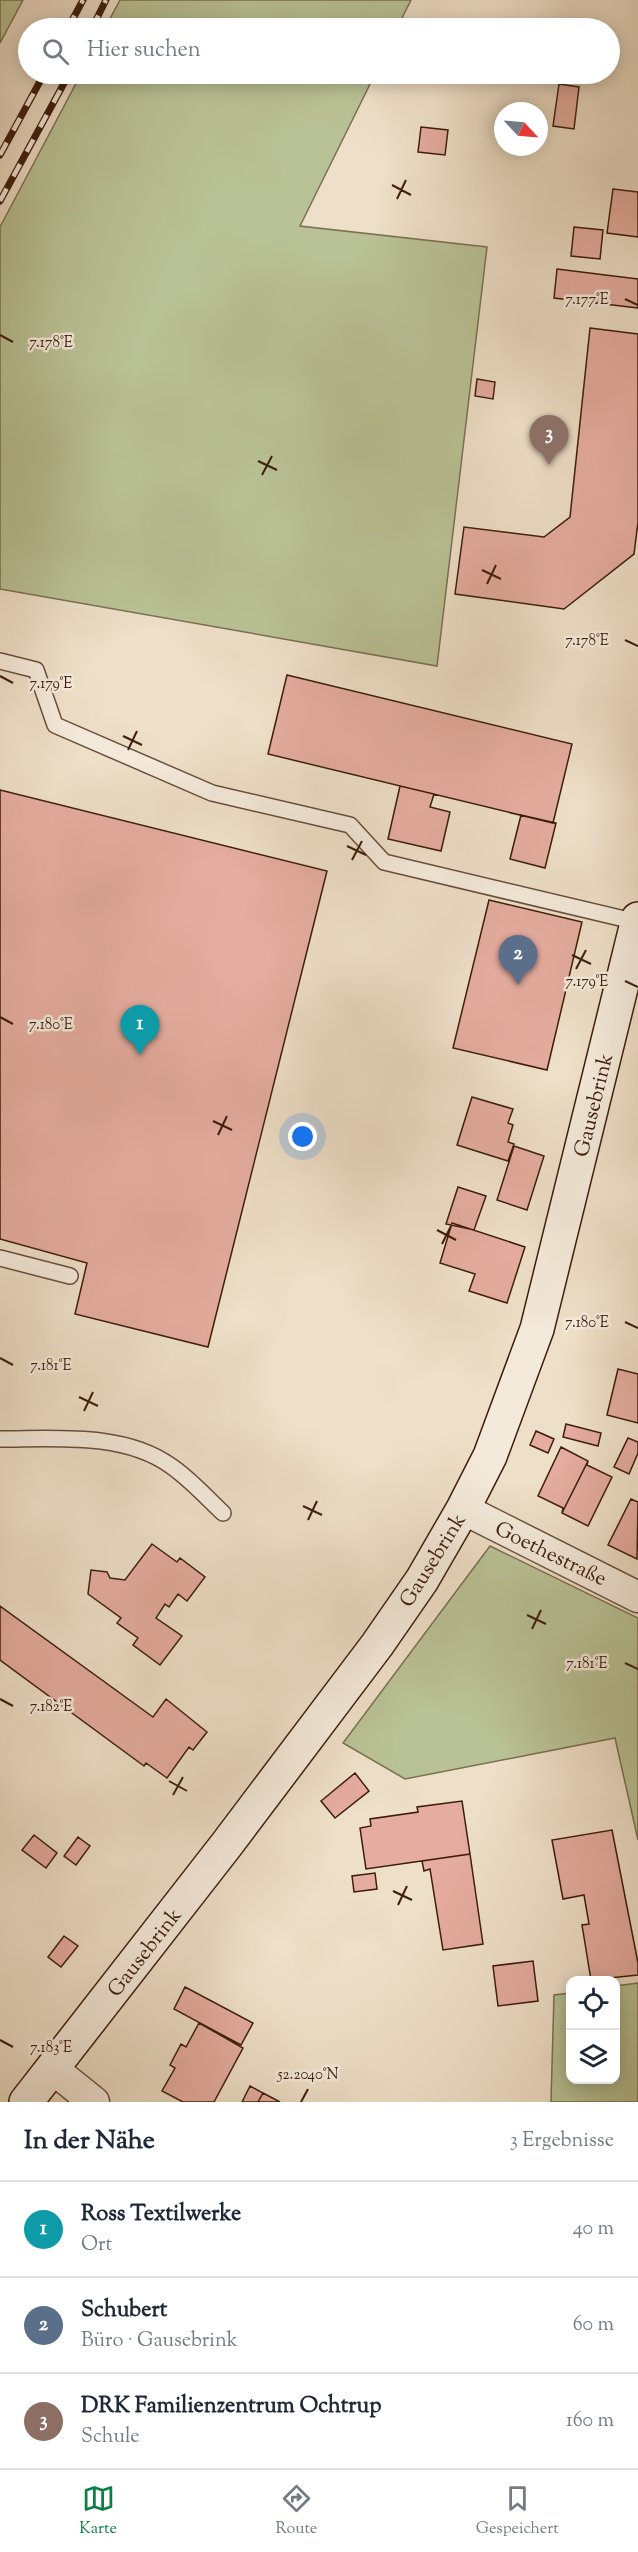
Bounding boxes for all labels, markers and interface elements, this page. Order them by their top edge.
search box [18,18,620,84]
icon: search [39,35,72,68]
text: Hier suchen [87,35,201,67]
north arrow [494,102,548,156]
text: 7.177°E [565,290,609,311]
text: 7.178°E [29,333,73,354]
pin: 3 [530,416,568,465]
text: 7.178°E [565,631,609,652]
text: 7.179°E [30,674,72,695]
pin: 2 [498,936,538,985]
text: 7.179°E [566,972,608,993]
pin: 1 [120,1006,160,1055]
text: 7.180°E [29,1015,73,1036]
street label: Gausebrink [568,1050,622,1160]
your location [288,1122,317,1151]
text: 7.180°E [565,1313,609,1334]
text: 7.181°E [30,1356,72,1377]
street label: Gausebrink [393,1508,475,1614]
street label: Goethestraße [489,1515,611,1595]
text: 7.181°E [566,1654,608,1675]
text: 7.182°E [30,1697,72,1718]
street label: Gausebrink [101,1902,190,2004]
map controls [566,1976,620,2084]
button: locate [566,1976,620,2030]
button: layers [566,2030,620,2084]
text: 7.183°E [30,2038,72,2059]
text: 52.2040°N [276,2065,339,2086]
text: In der Nähe [24,2123,155,2160]
text: 3 Ergebnisse [510,2127,614,2156]
text: Ross Textilwerke [81,2199,241,2231]
text: 1 [40,2215,47,2244]
text: 40 m [573,2215,614,2244]
text: Ort [81,2231,112,2260]
text: Schubert [81,2295,167,2327]
text: 2 [39,2311,48,2340]
text: 60 m [573,2311,614,2340]
text: Büro · Gausebrink [81,2327,238,2356]
text: DRK Familienzentrum Ochtrup [81,2391,381,2423]
text: 3 [39,2407,48,2436]
text: 160 m [566,2407,614,2436]
text: Schule [81,2423,140,2452]
tab: Karte [79,2482,117,2541]
tab: Route [275,2482,317,2541]
tab: Gespeichert [476,2482,559,2541]

